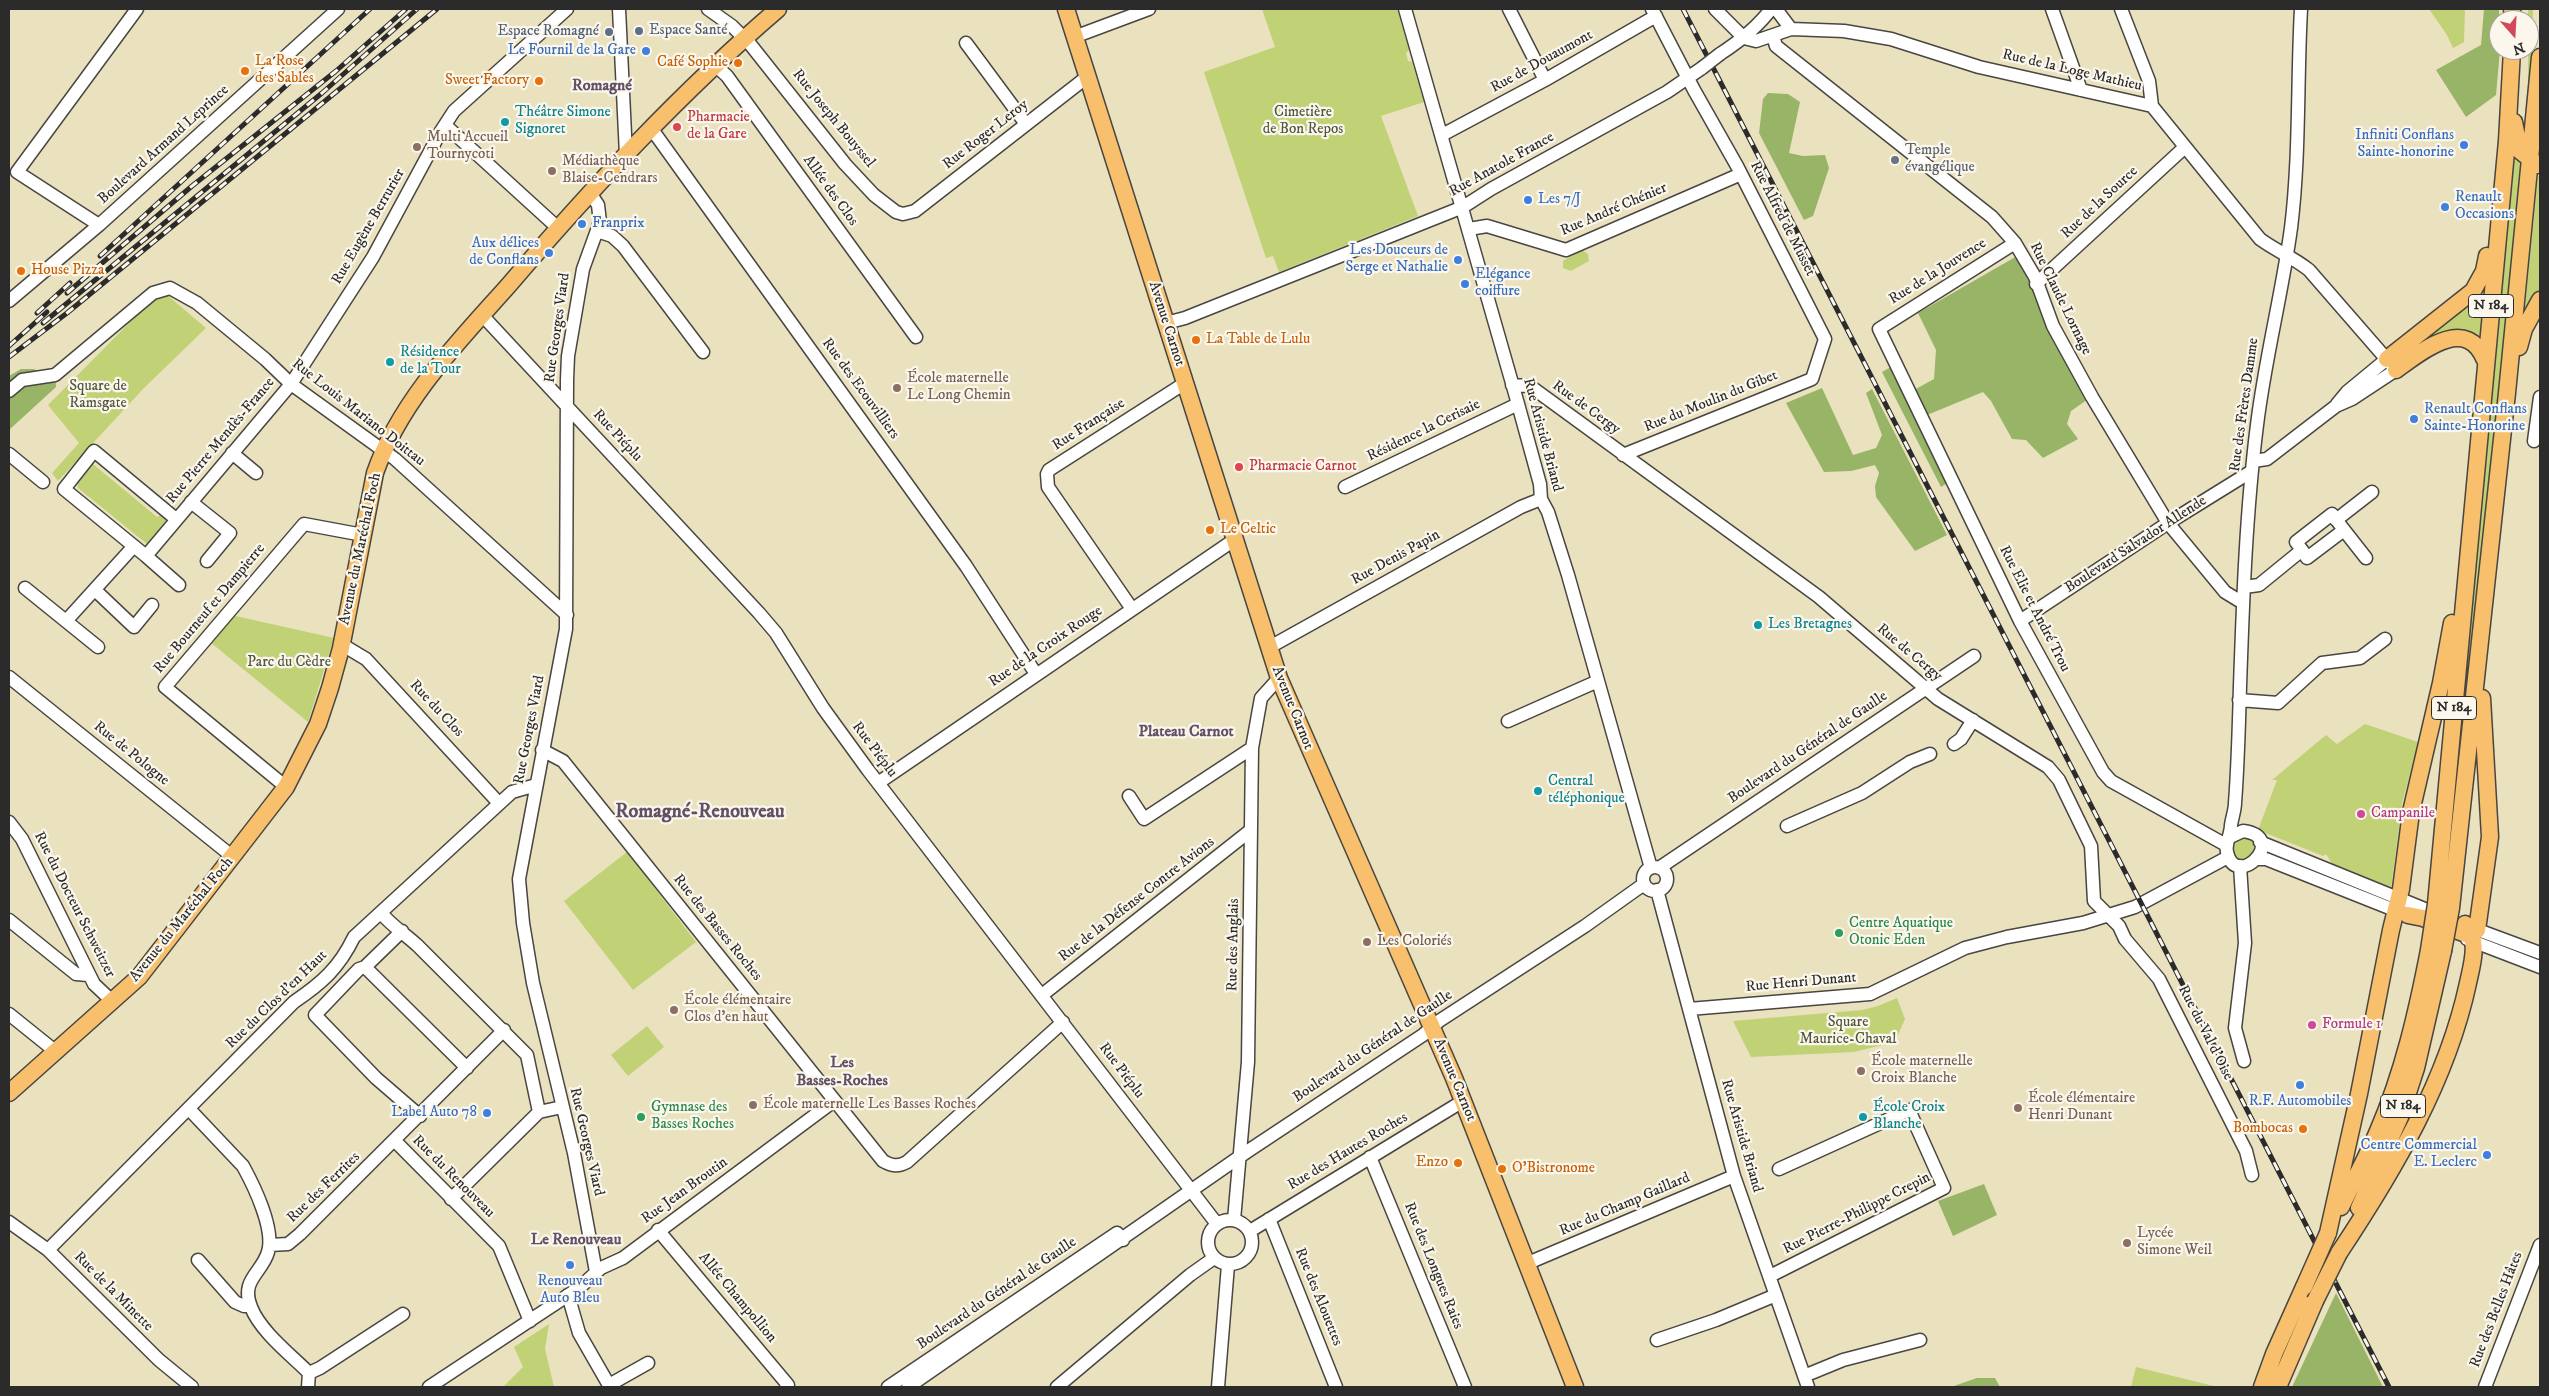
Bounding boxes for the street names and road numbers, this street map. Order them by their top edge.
street label: Rue de Douaumont [1488,27,1596,97]
street label: Rue de la Loge Mathieu [2001,46,2143,96]
street label: Rue Joseph Bouyssel [788,66,878,172]
street label: Boulevard Armand Leprince [95,82,233,208]
street label: Rue Roger Leroy [940,96,1032,174]
street label: Rue Anatole France [1446,129,1558,201]
street label: Allée des Clos [798,152,862,230]
street label: Rue Alfred de Musset [1745,158,1819,280]
street label: Rue de la Source [2058,163,2142,243]
street label: Rue Eugène Berrurier [329,166,409,288]
street label: Rue André Chénier [1558,179,1670,241]
street label: Rue de la Jouvence [1886,235,1990,309]
street label: Rue Claude Lornage [2025,240,2095,358]
street label: Rue Georges Viard [541,272,575,384]
street label: Avenue Carnot [1144,279,1188,369]
road number: N 184 [2468,294,2514,318]
street label: Rue des Ecouvilliers [817,335,903,443]
street label: Rue des Frères Damme [2227,337,2263,473]
street label: Rue Louis Mariano Doittau [288,355,428,471]
street label: Rue du Moulin du Gibet [1642,367,1780,437]
street label: Rue Pierre Mendès-France [163,374,279,508]
street label: Rue Aristide Briand [1518,376,1566,494]
street label: Rue de Cergy [1548,377,1624,439]
street label: Rue Française [1049,395,1129,455]
street label: Résidence la Cerisaie [1365,396,1483,466]
street label: Rue Piéplu [588,406,646,466]
street label: Avenue du Maréchal Foch [336,471,386,627]
street label: Boulevard Salvador Allende [2062,492,2210,598]
street label: Rue Denis Papin [1349,526,1443,590]
street label: Rue Bourneuf et Dampierre [151,541,269,677]
street label: Rue Elie et André Trou [1994,543,2074,675]
street label: Rue de la Croix Rouge [986,602,1106,692]
street label: Rue de Cergy [1873,620,1945,686]
street label: Avenue Carnot [1267,664,1317,752]
street label: Rue Georges Viard [511,674,549,786]
street label: Rue du Clos [405,677,467,741]
street label: Boulevard du Général de Gaulle [1725,688,1891,808]
road number: N 184 [2432,696,2476,720]
street label: Rue de Pologne [89,718,173,790]
street label: Rue Piéplu [847,719,901,781]
street label: Rue du Docteur Schweitzer [29,829,119,981]
street label: Rue de la Défense Contre Avions [1055,834,1219,966]
street label: Avenue du Maréchal Foch [126,854,238,986]
street label: Rue des Basses Roches [669,871,765,985]
street label: Rue des Anglais [1224,898,1244,992]
street label: Rue du Clos d'en Haut [223,947,331,1053]
street label: Rue Henri Dunant [1745,969,1857,997]
street label: Rue du Val d'Oise [2173,982,2237,1084]
street label: Boulevard du Général de Gaulle [1290,987,1456,1107]
street label: Avenue Carnot [1428,1036,1480,1124]
street label: Rue Piéplu [1094,1040,1148,1102]
street label: Rue Aristide Briand [1716,1077,1766,1195]
street label: Rue Georges Viard [565,1086,607,1198]
road number: N 184 [2380,1094,2426,1118]
street label: Rue des Hautes Roches [1285,1109,1411,1195]
street label: Rue du Renouveau [408,1132,498,1222]
street label: Rue des Ferrites [284,1149,364,1227]
street label: Rue Jean Broutin [638,1154,732,1228]
street label: Rue du Champ Gaillard [1557,1169,1693,1241]
street label: Rue Pierre-Philippe Crepin [1780,1169,1934,1259]
street label: Rue des Longues Raies [1399,1200,1467,1332]
street label: Boulevard du Général de Gaulle [914,1234,1080,1354]
street label: Rue des Alouettes [1290,1245,1346,1349]
street label: Rue de la Minette [69,1248,157,1336]
street label: Allée Champollion [694,1249,780,1347]
street label: Rue des Belles Hâtes [2467,1250,2527,1370]

